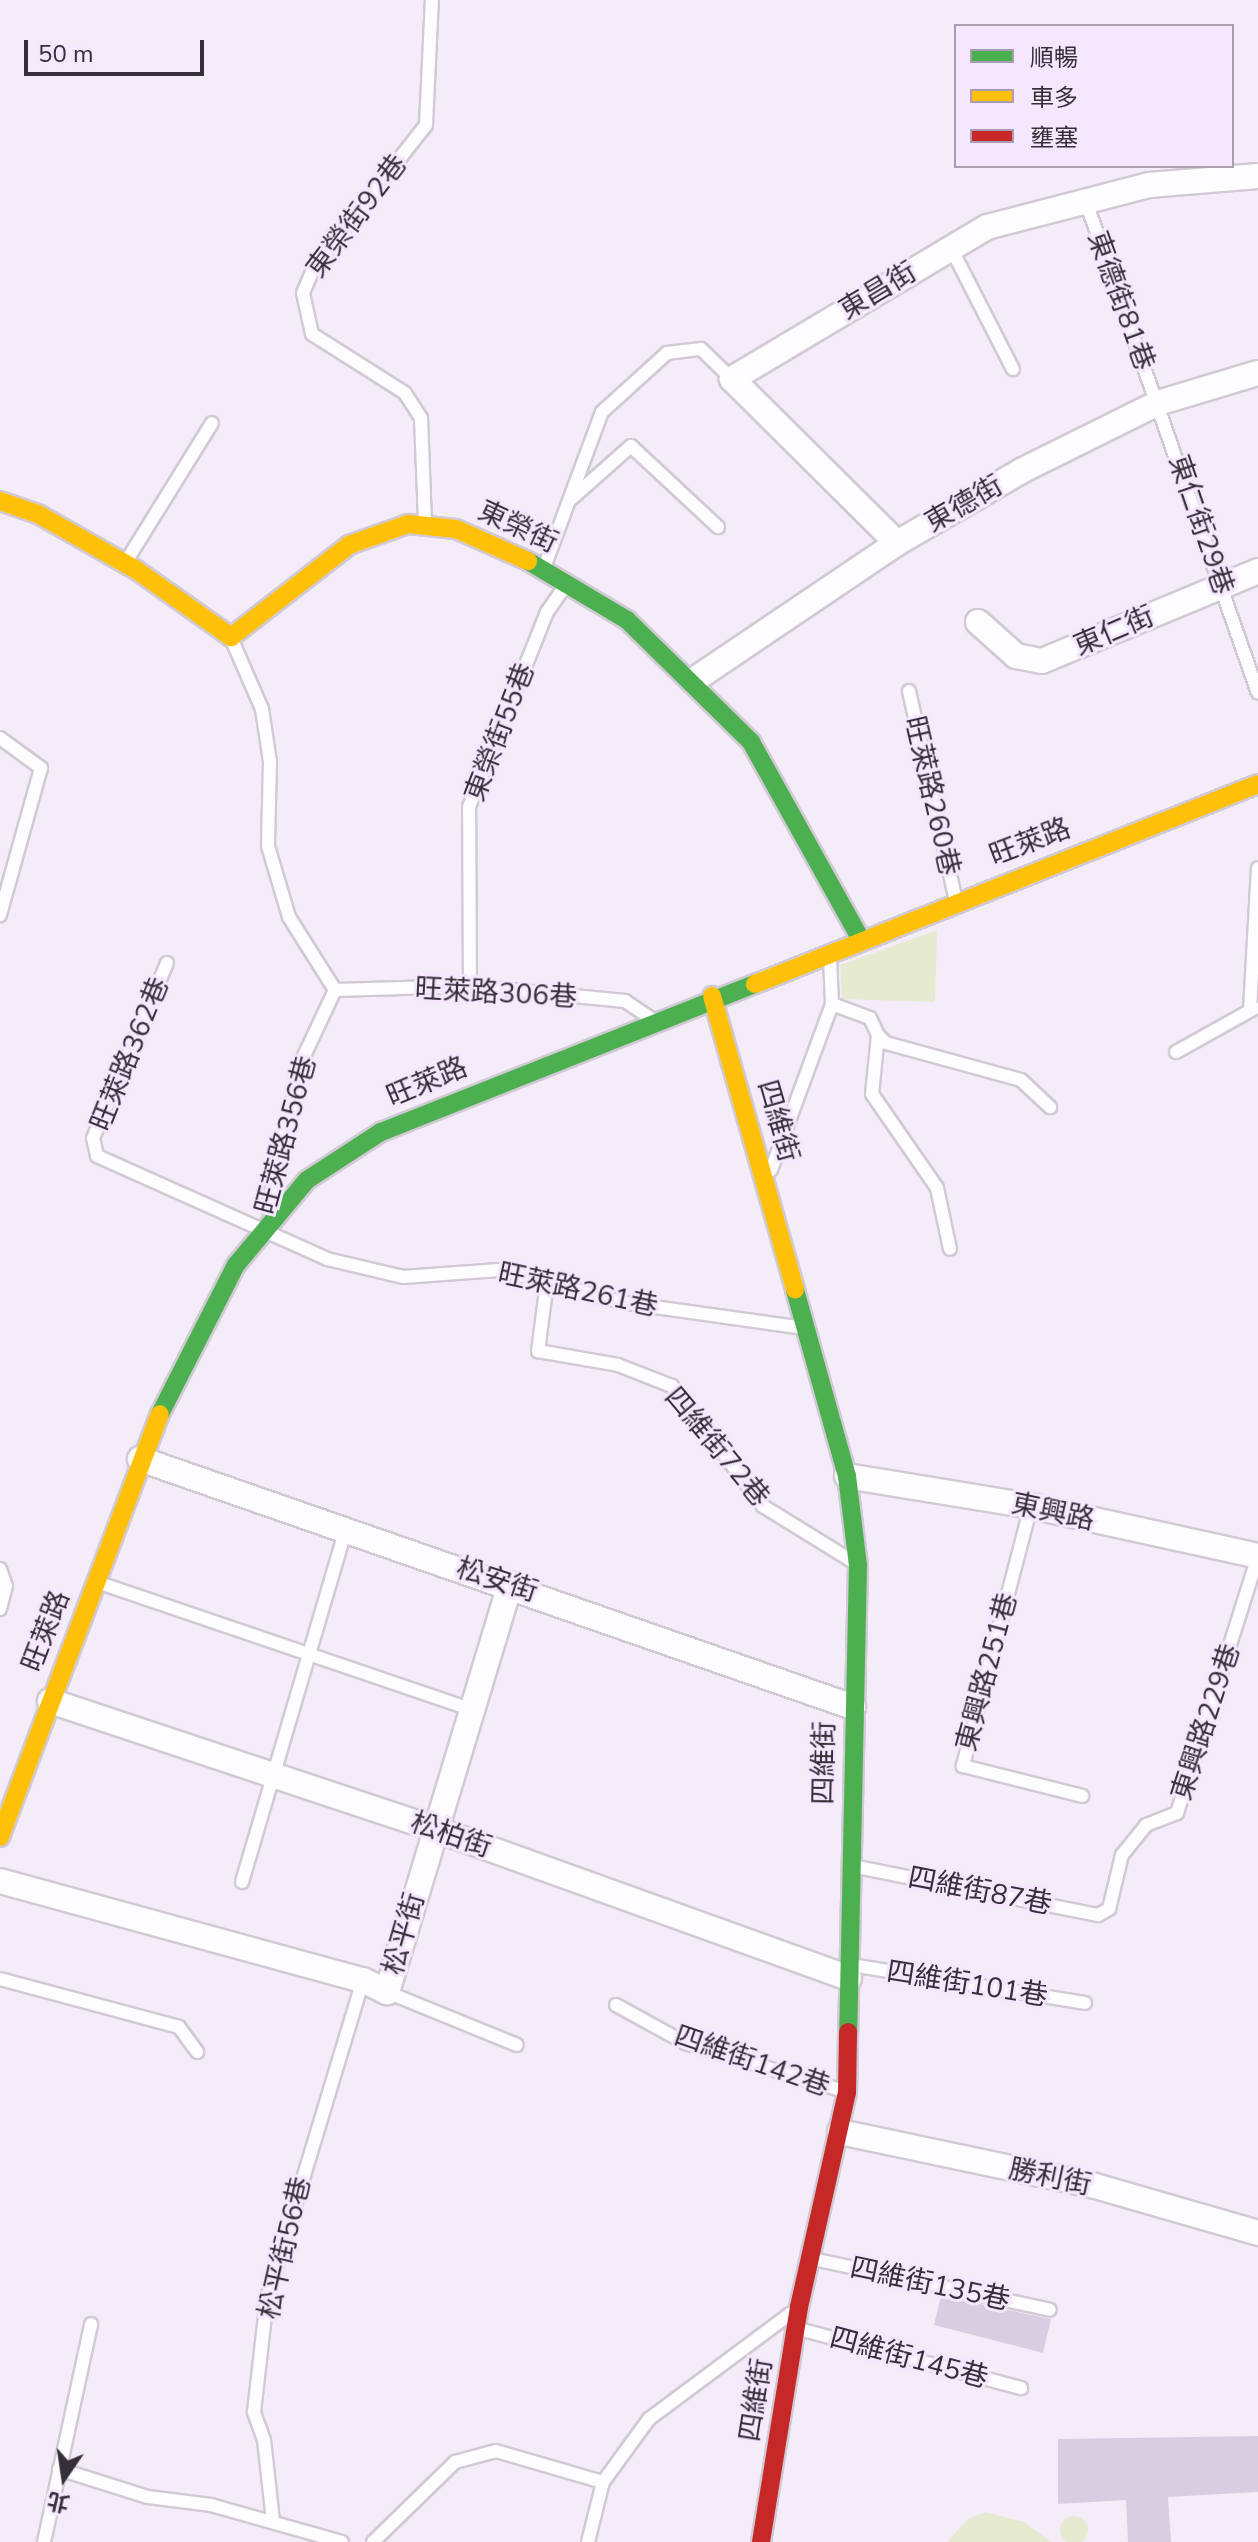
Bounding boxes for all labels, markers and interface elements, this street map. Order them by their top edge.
scale bar [28,24,208,74]
legend [954,24,1234,168]
text: 50 m [38,38,94,70]
text: 順暢 [1030,42,1078,74]
text: 車多 [1030,82,1078,114]
text: 壅塞 [1030,122,1078,154]
street label: 東榮街92巷 [300,148,414,284]
street label: 東德街81巷 [1080,227,1162,375]
street label: 東昌街 [833,255,923,327]
street label: 東仁街29巷 [1161,451,1241,599]
street label: 東德街 [919,468,1009,540]
street label: 東榮街 [473,494,563,560]
street label: 東仁街 [1069,599,1159,663]
street label: 東榮街55巷 [458,658,542,806]
street label: 旺萊路260巷 [897,713,967,879]
street label: 旺萊路 [985,811,1075,873]
street label: 旺萊路362巷 [84,972,176,1136]
street label: 旺萊路306巷 [414,972,578,1014]
street label: 旺萊路 [382,1050,472,1114]
street label: 旺萊路356巷 [249,1052,323,1218]
street label: 四維街 [750,1076,806,1166]
street label: 旺萊路261巷 [495,1257,661,1323]
street label: 四維街72巷 [657,1380,777,1514]
street label: 東興路 [1008,1487,1098,1537]
street label: 松安街 [452,1551,542,1609]
street label: 旺萊路 [15,1586,77,1676]
street label: 東興路251巷 [950,1589,1024,1755]
street label: 東興路229巷 [1165,1640,1247,1804]
street label: 四維街 [806,1721,842,1805]
street label: 松柏街 [406,1805,496,1865]
street label: 四維街87巷 [905,1861,1055,1921]
street label: 松平街 [376,1889,432,1979]
street label: 四維街101巷 [884,1955,1050,2013]
street label: 四維街142巷 [670,2019,834,2103]
street label: 勝利街 [1005,2152,1095,2202]
street label: 松平街56巷 [252,2173,318,2323]
street label: 四維街135巷 [847,2251,1013,2317]
street label: 四維街145巷 [826,2321,992,2395]
street label: 四維街 [733,2356,779,2444]
north arrow [24,2438,104,2518]
text: 北 [45,2484,73,2518]

